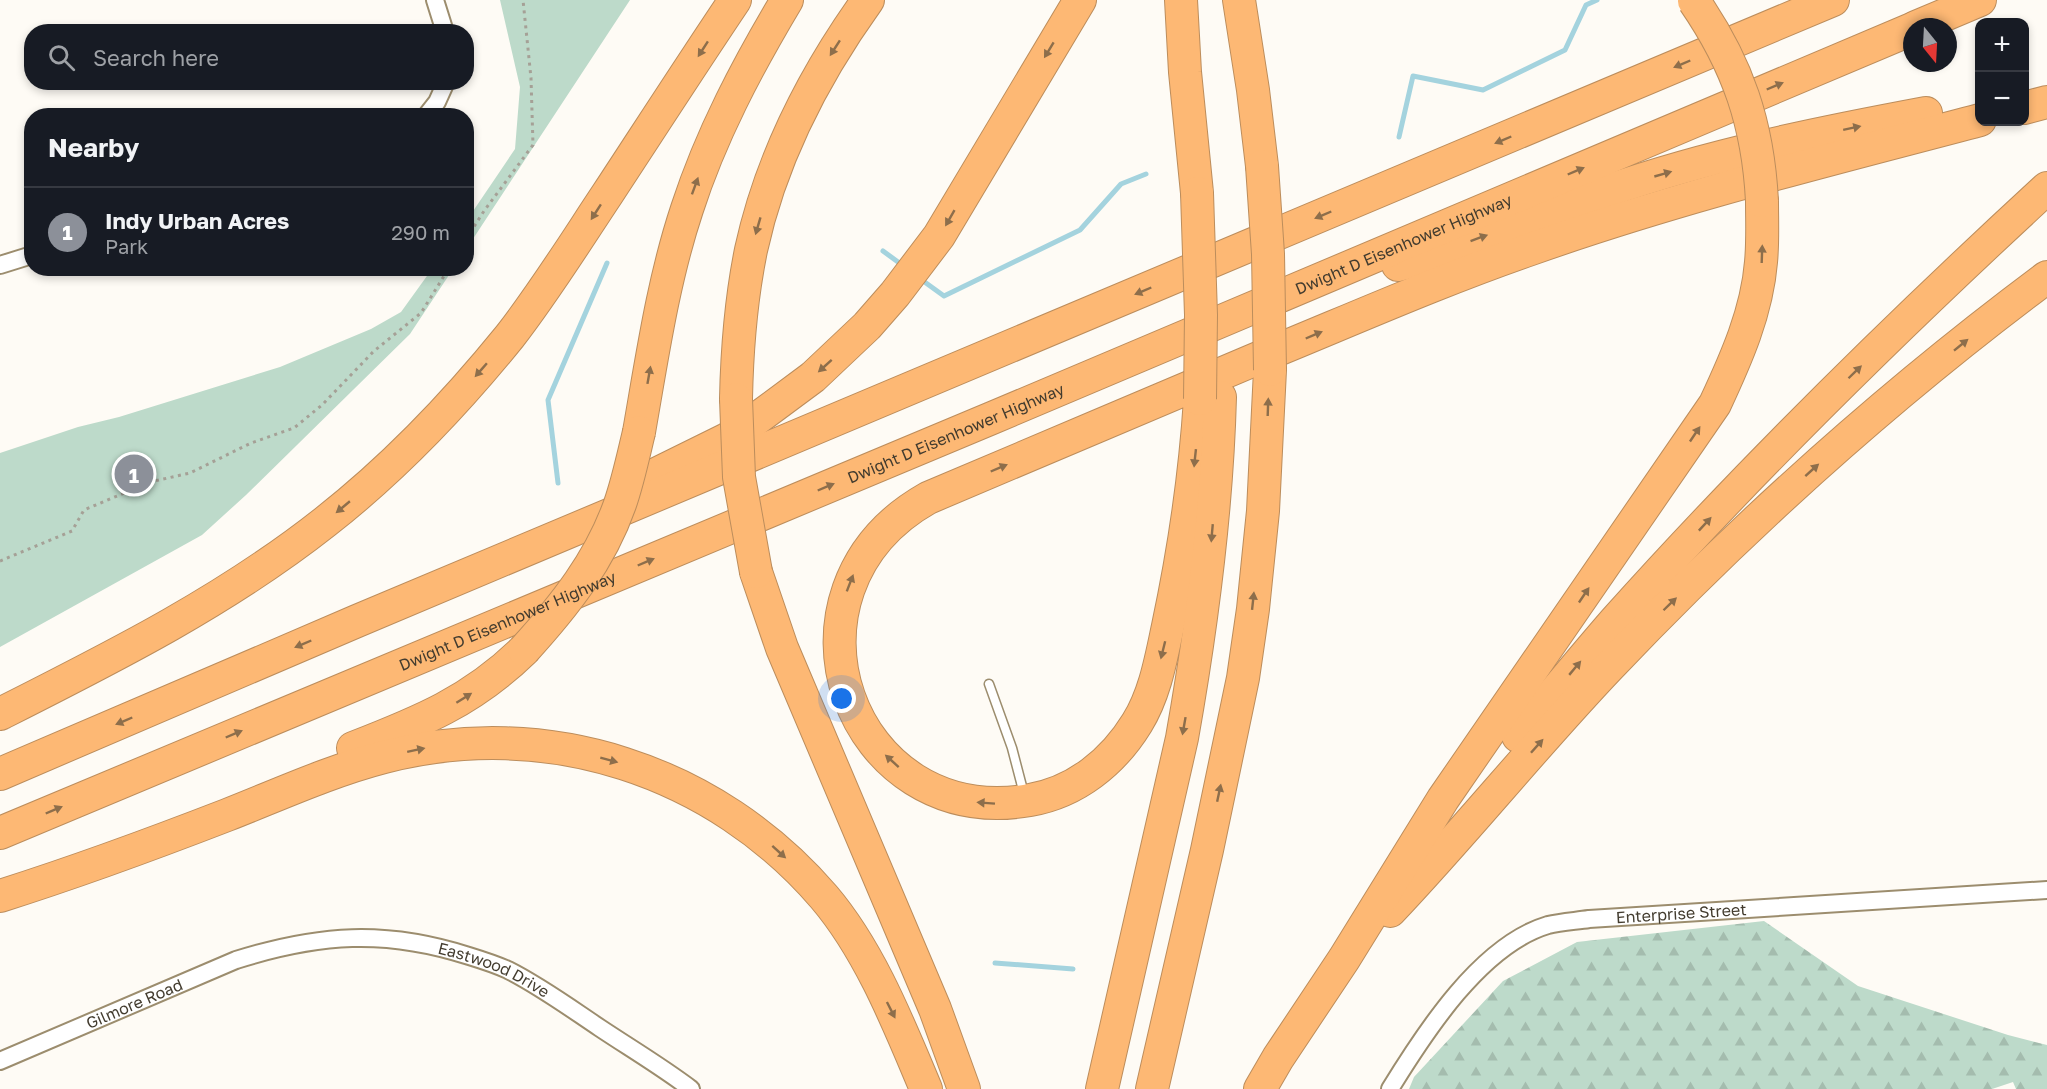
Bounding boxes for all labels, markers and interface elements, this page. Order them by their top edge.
north arrow [1903,18,1957,72]
map controls [1975,18,2029,126]
button: + [1975,18,2029,72]
search box [24,24,474,90]
one-way arrow [830,40,841,56]
icon: search [45,41,78,74]
one-way arrow [697,41,708,57]
one-way arrow [1043,42,1054,58]
text: Search here [93,44,219,71]
one-way arrow [1673,59,1691,69]
button: − [1975,72,2029,126]
one-way arrow [1766,81,1784,90]
one-way arrow [1843,123,1862,132]
text: Nearby [48,132,139,163]
one-way arrow [1493,135,1511,145]
one-way arrow [1567,165,1585,175]
one-way arrow [1654,169,1672,178]
one-way arrow [691,177,701,195]
street label: Dwight D Eisenhower Highway [1292,189,1515,299]
one-way arrow [590,204,601,220]
text: Indy Urban Acres [105,207,289,234]
one-way arrow [945,209,955,226]
one-way arrow [1314,211,1332,220]
one-way arrow [753,217,762,235]
text: 1 [62,220,73,244]
text: 290 m [391,220,450,244]
one-way arrow [1470,233,1488,243]
text: Park [105,234,148,258]
one-way arrow [1757,244,1766,263]
one-way arrow [1134,286,1152,296]
one-way arrow [1306,330,1324,340]
one-way arrow [1953,338,1969,351]
one-way arrow [818,359,833,372]
one-way arrow [475,362,488,377]
one-way arrow [645,365,654,384]
one-way arrow [1848,365,1863,379]
street label: Dwight D Eisenhower Highway [844,379,1067,487]
one-way arrow [1264,397,1273,416]
one-way arrow [1689,426,1700,442]
one-way arrow [1190,448,1200,467]
pin: 1 [114,452,154,496]
one-way arrow [991,463,1009,473]
one-way arrow [1804,464,1819,477]
one-way arrow [817,482,835,491]
one-way arrow [336,500,351,513]
one-way arrow [1698,517,1712,531]
one-way arrow [1207,523,1217,542]
one-way arrow [638,557,656,567]
street label: Dwight D Eisenhower Highway [396,566,619,675]
one-way arrow [846,574,856,592]
one-way arrow [1578,587,1590,603]
one-way arrow [1249,591,1258,610]
one-way arrow [1663,598,1677,612]
one-way arrow [294,640,312,649]
one-way arrow [1157,641,1167,659]
one-way arrow [1568,661,1581,676]
your location [827,684,856,713]
one-way arrow [456,693,472,704]
one-way arrow [114,716,132,726]
one-way arrow [1179,716,1188,735]
one-way arrow [225,730,242,739]
one-way arrow [1530,739,1543,754]
one-way arrow [407,745,426,754]
one-way arrow [885,755,900,768]
one-way arrow [600,756,618,765]
one-way arrow [1215,783,1224,802]
one-way arrow [977,798,996,807]
one-way arrow [45,805,63,814]
one-way arrow [771,845,786,858]
street label: Enterprise Street [1615,899,1747,927]
street label: Eastwood Drive [436,938,553,1002]
street label: Gilmore Road [83,974,186,1033]
one-way arrow [886,1002,896,1019]

